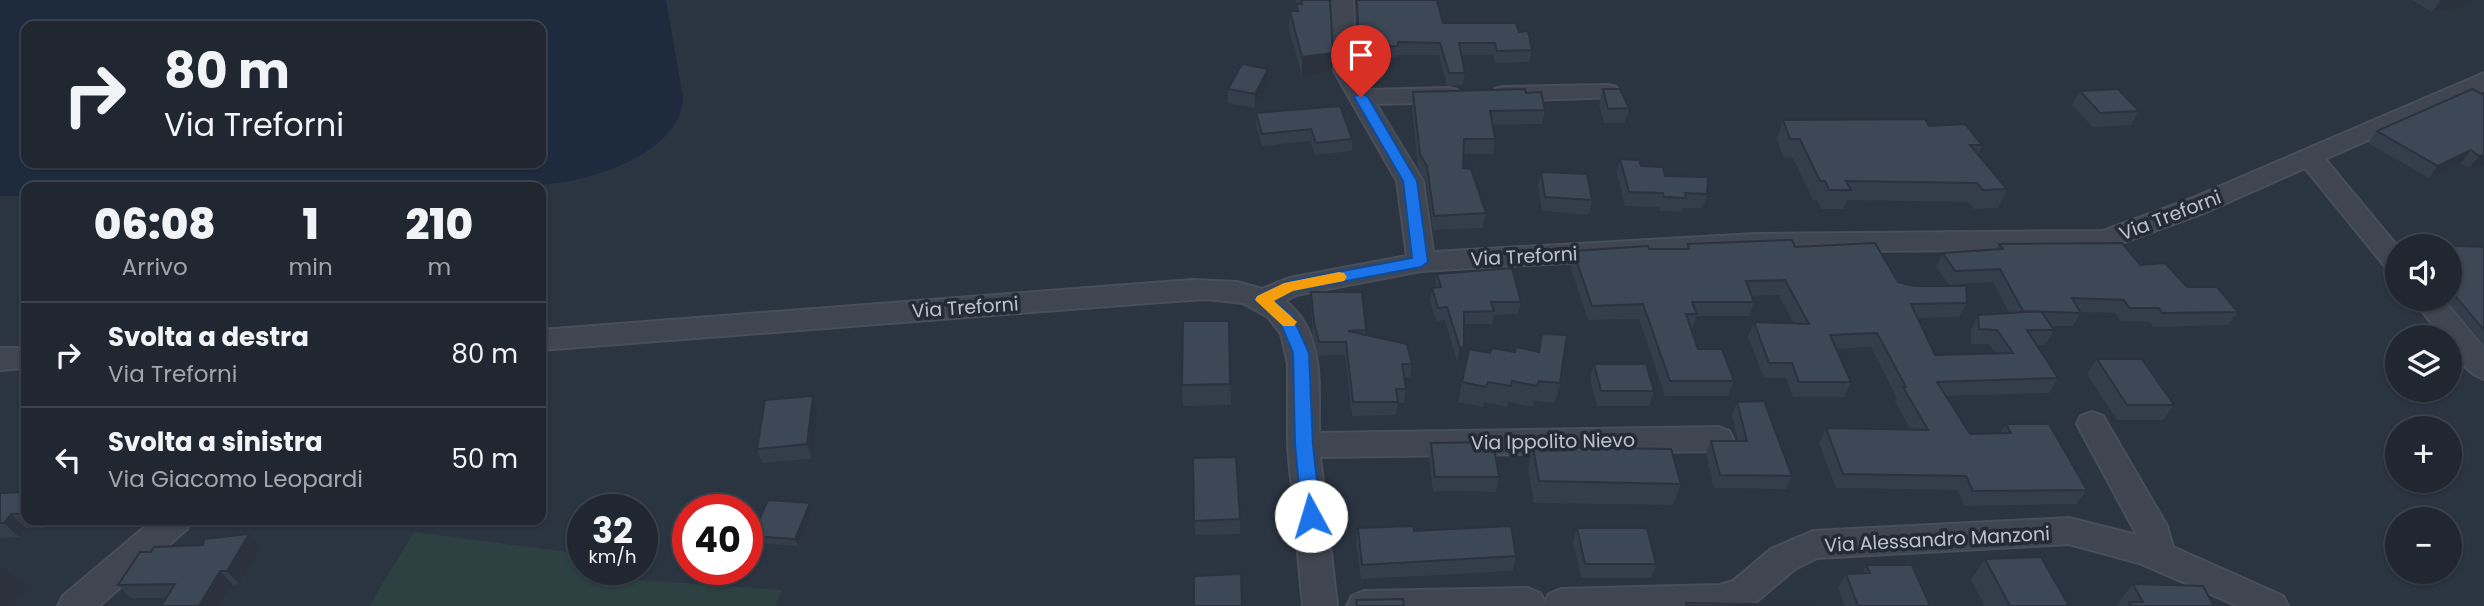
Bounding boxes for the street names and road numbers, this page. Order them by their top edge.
street label: Via Treforni [2115,184,2225,247]
street label: Via Treforni [1470,240,1578,273]
street label: Via Treforni [911,290,1019,325]
street label: Via Ippolito Nievo [1471,427,1635,456]
street label: Via Alessandro Manzoni [1824,520,2050,559]

